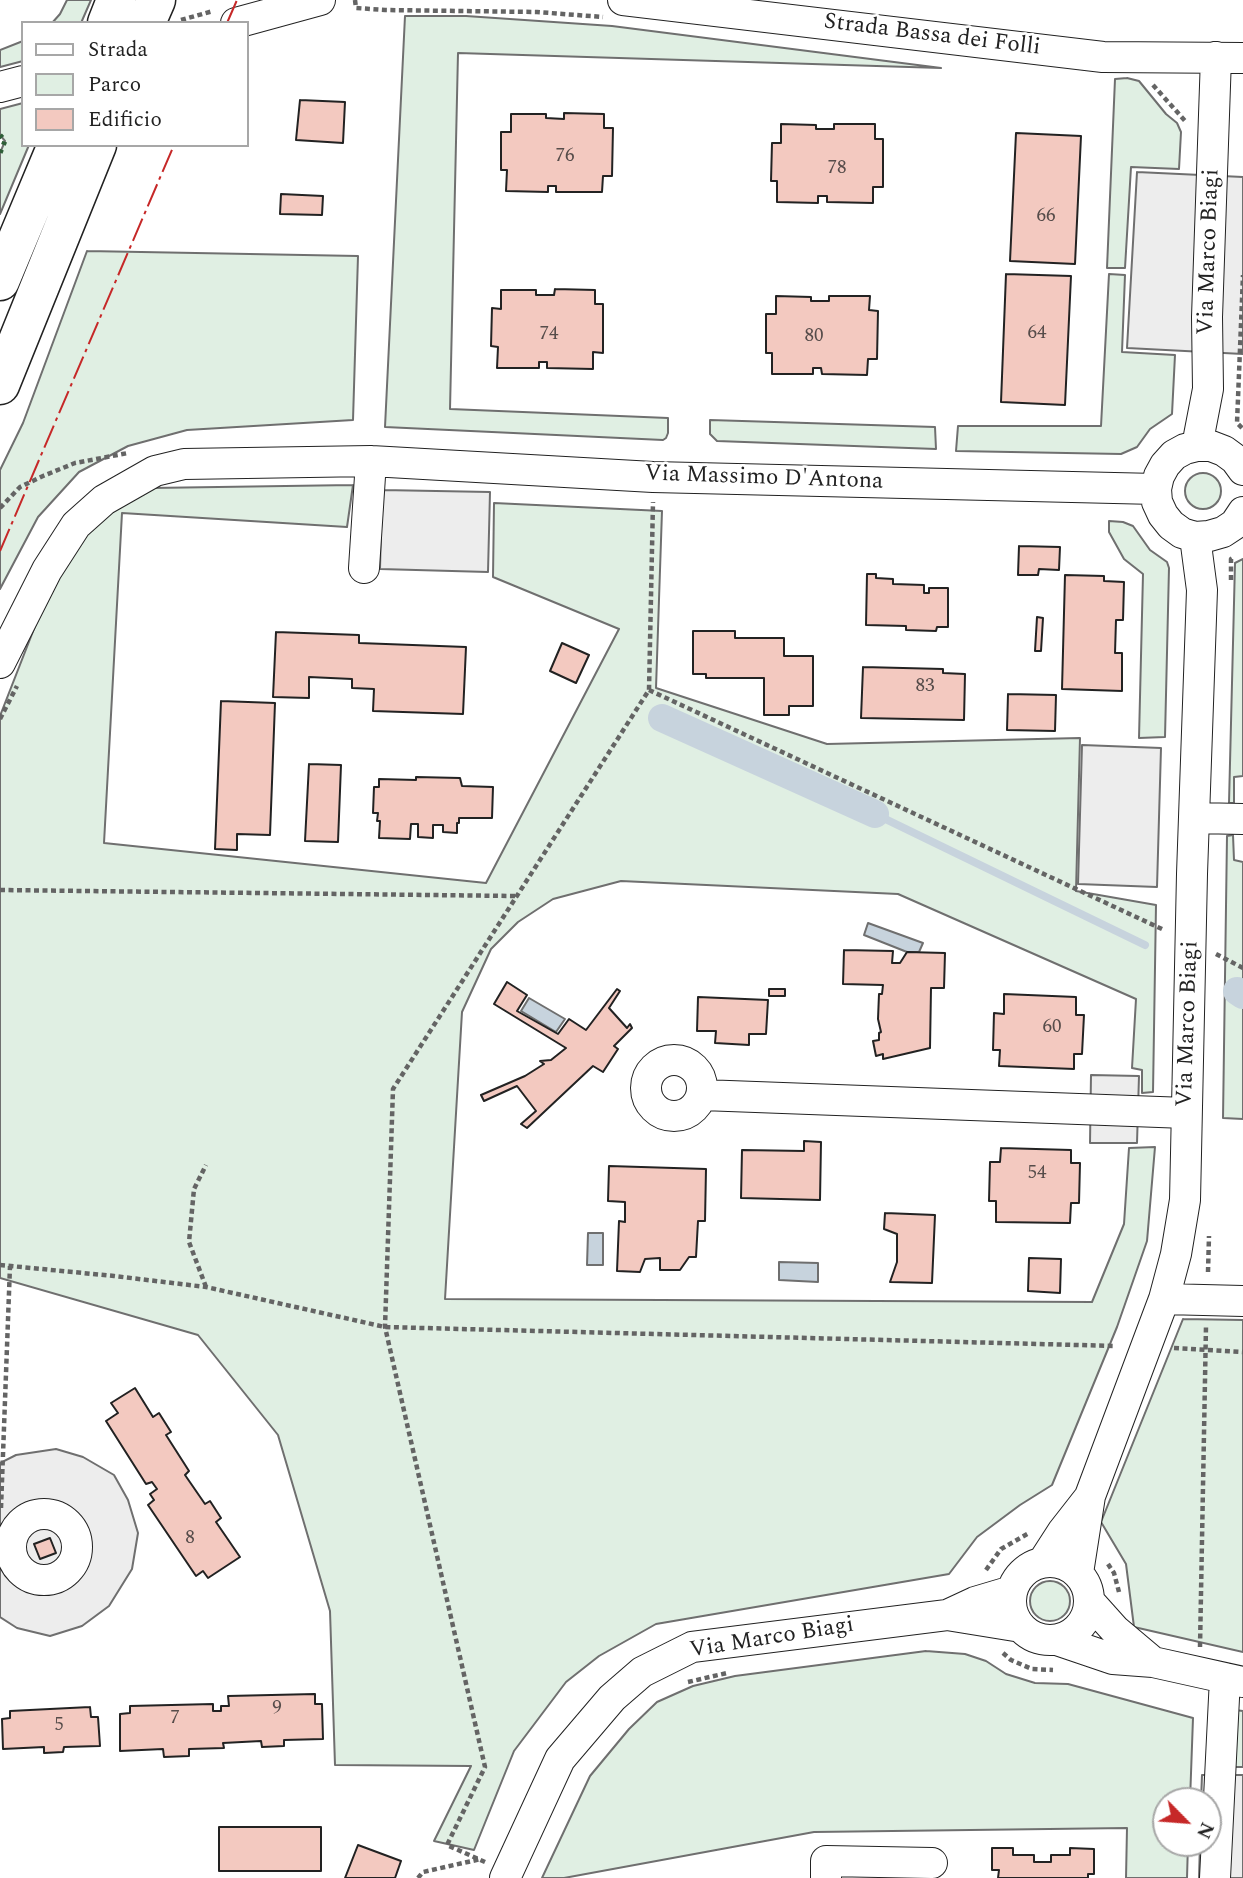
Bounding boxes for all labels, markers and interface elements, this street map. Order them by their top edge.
street label: Strada Bassa dei Folli [822,9,1042,63]
legend [21,21,248,147]
text: Strada [88,34,148,66]
text: Parco [88,69,141,101]
text: Edificio [88,104,162,136]
house number: 76 [556,146,574,168]
house number: 78 [828,158,846,180]
street label: Via Marco Biagi [1193,169,1227,335]
house number: 66 [1037,206,1055,228]
house number: 64 [1028,323,1046,345]
house number: 74 [540,324,558,346]
house number: 80 [805,326,823,348]
street label: Via Massimo D'Antona [644,461,884,497]
house number: 83 [916,676,934,698]
street label: Via Marco Biagi [1172,941,1206,1107]
house number: 60 [1043,1017,1061,1039]
house number: 54 [1028,1163,1046,1185]
house number: 8 [185,1528,195,1550]
street label: Via Marco Biagi [688,1612,856,1666]
house number: 9 [272,1698,282,1720]
house number: 7 [170,1708,180,1730]
house number: 5 [54,1715,64,1737]
north arrow [1152,1787,1222,1857]
text: N [1188,1817,1221,1843]

